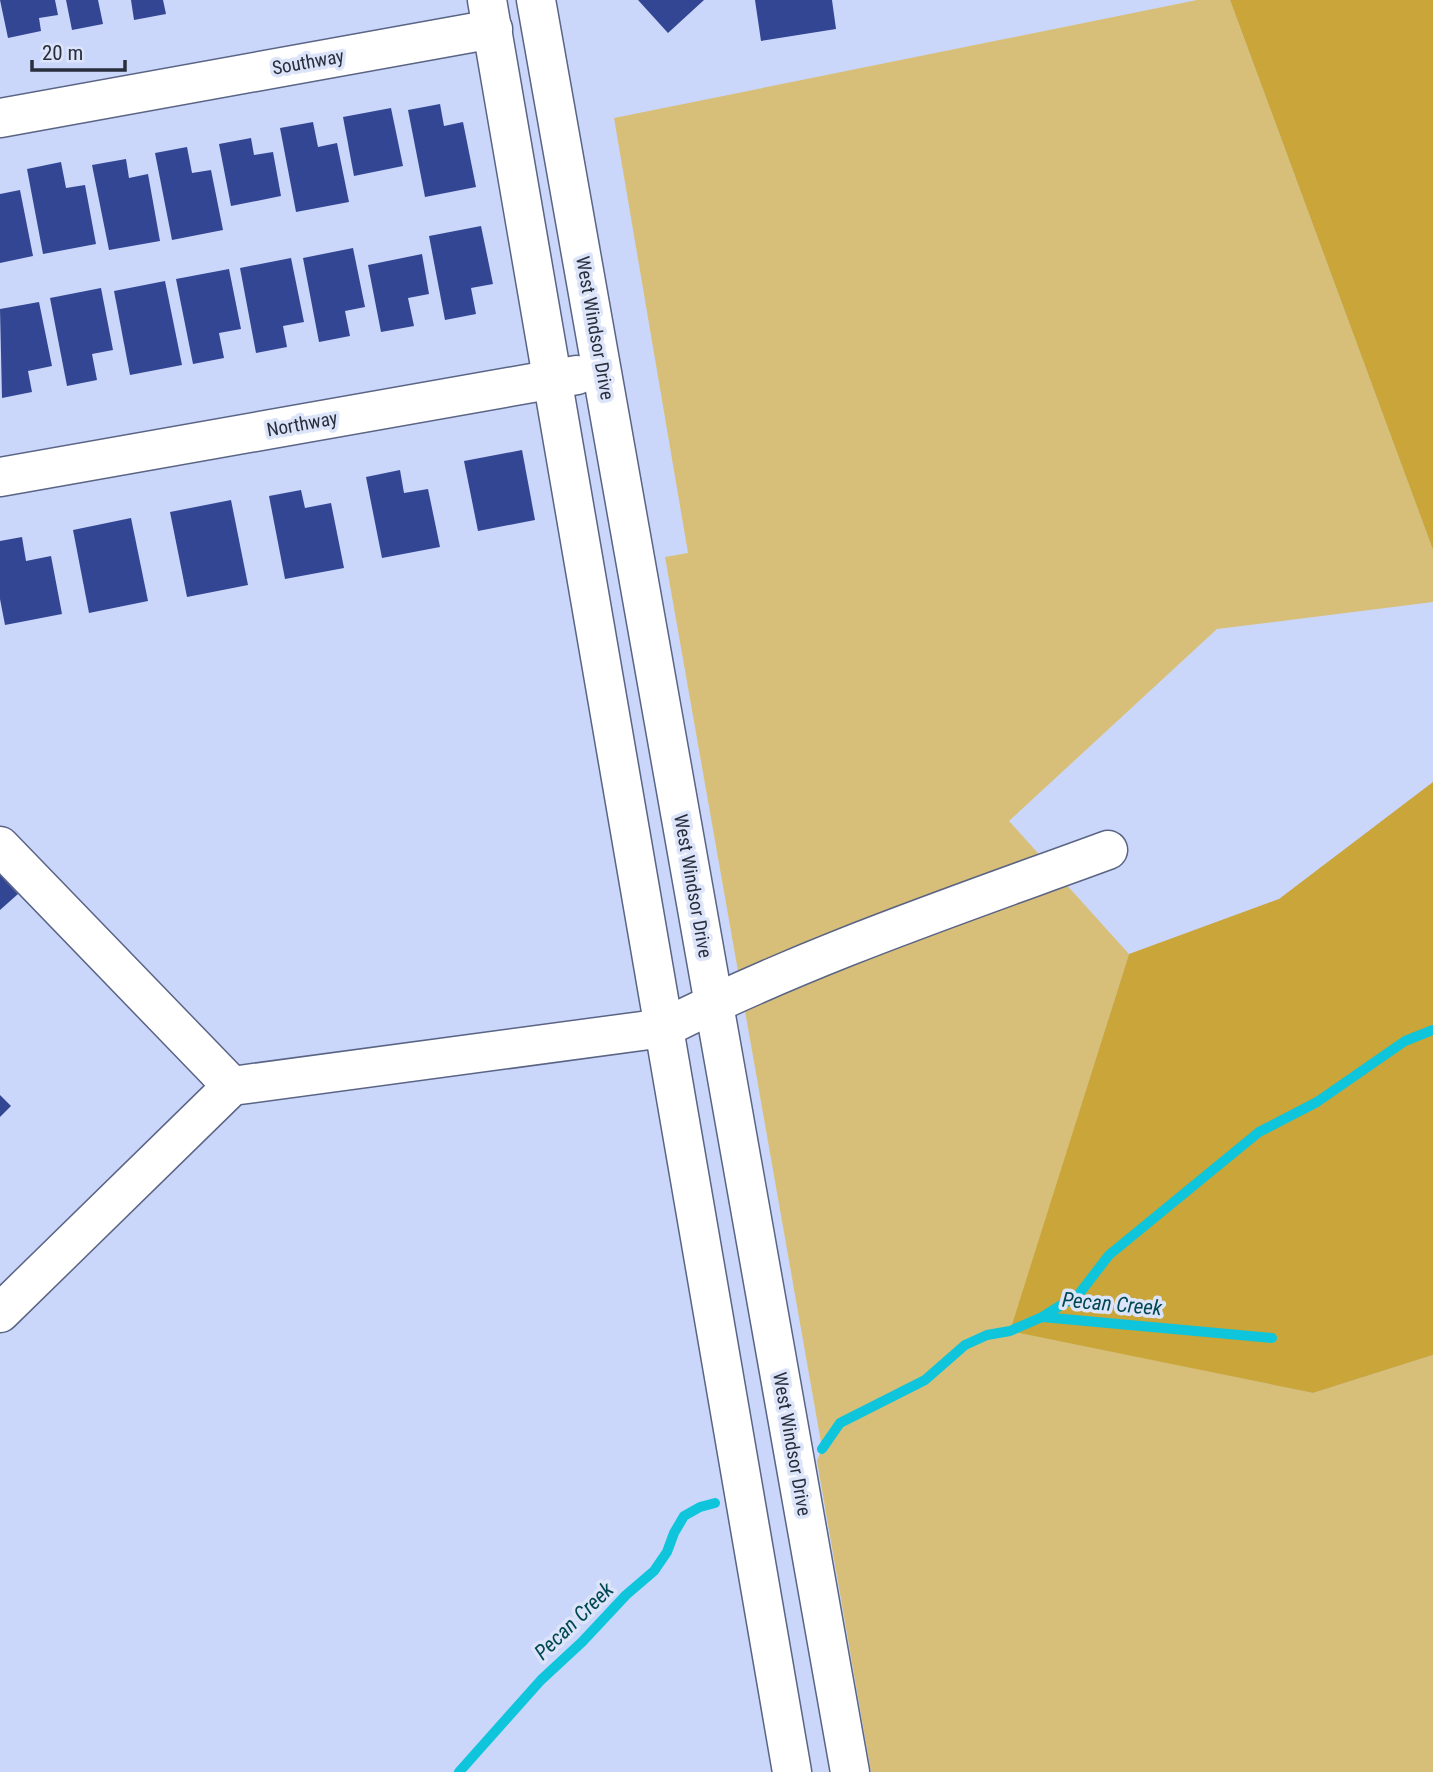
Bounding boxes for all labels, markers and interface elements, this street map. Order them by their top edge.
scale bar [32,28,124,72]
text: 20 m [42,41,83,65]
street label: Southway [270,44,346,80]
street label: West Windsor Drive [571,254,619,402]
street label: Northway [265,406,339,442]
street label: West Windsor Drive [669,812,717,960]
water label: Pecan Creek [1061,1288,1164,1320]
street label: West Windsor Drive [768,1370,816,1518]
water label: Pecan Creek [530,1577,619,1664]

